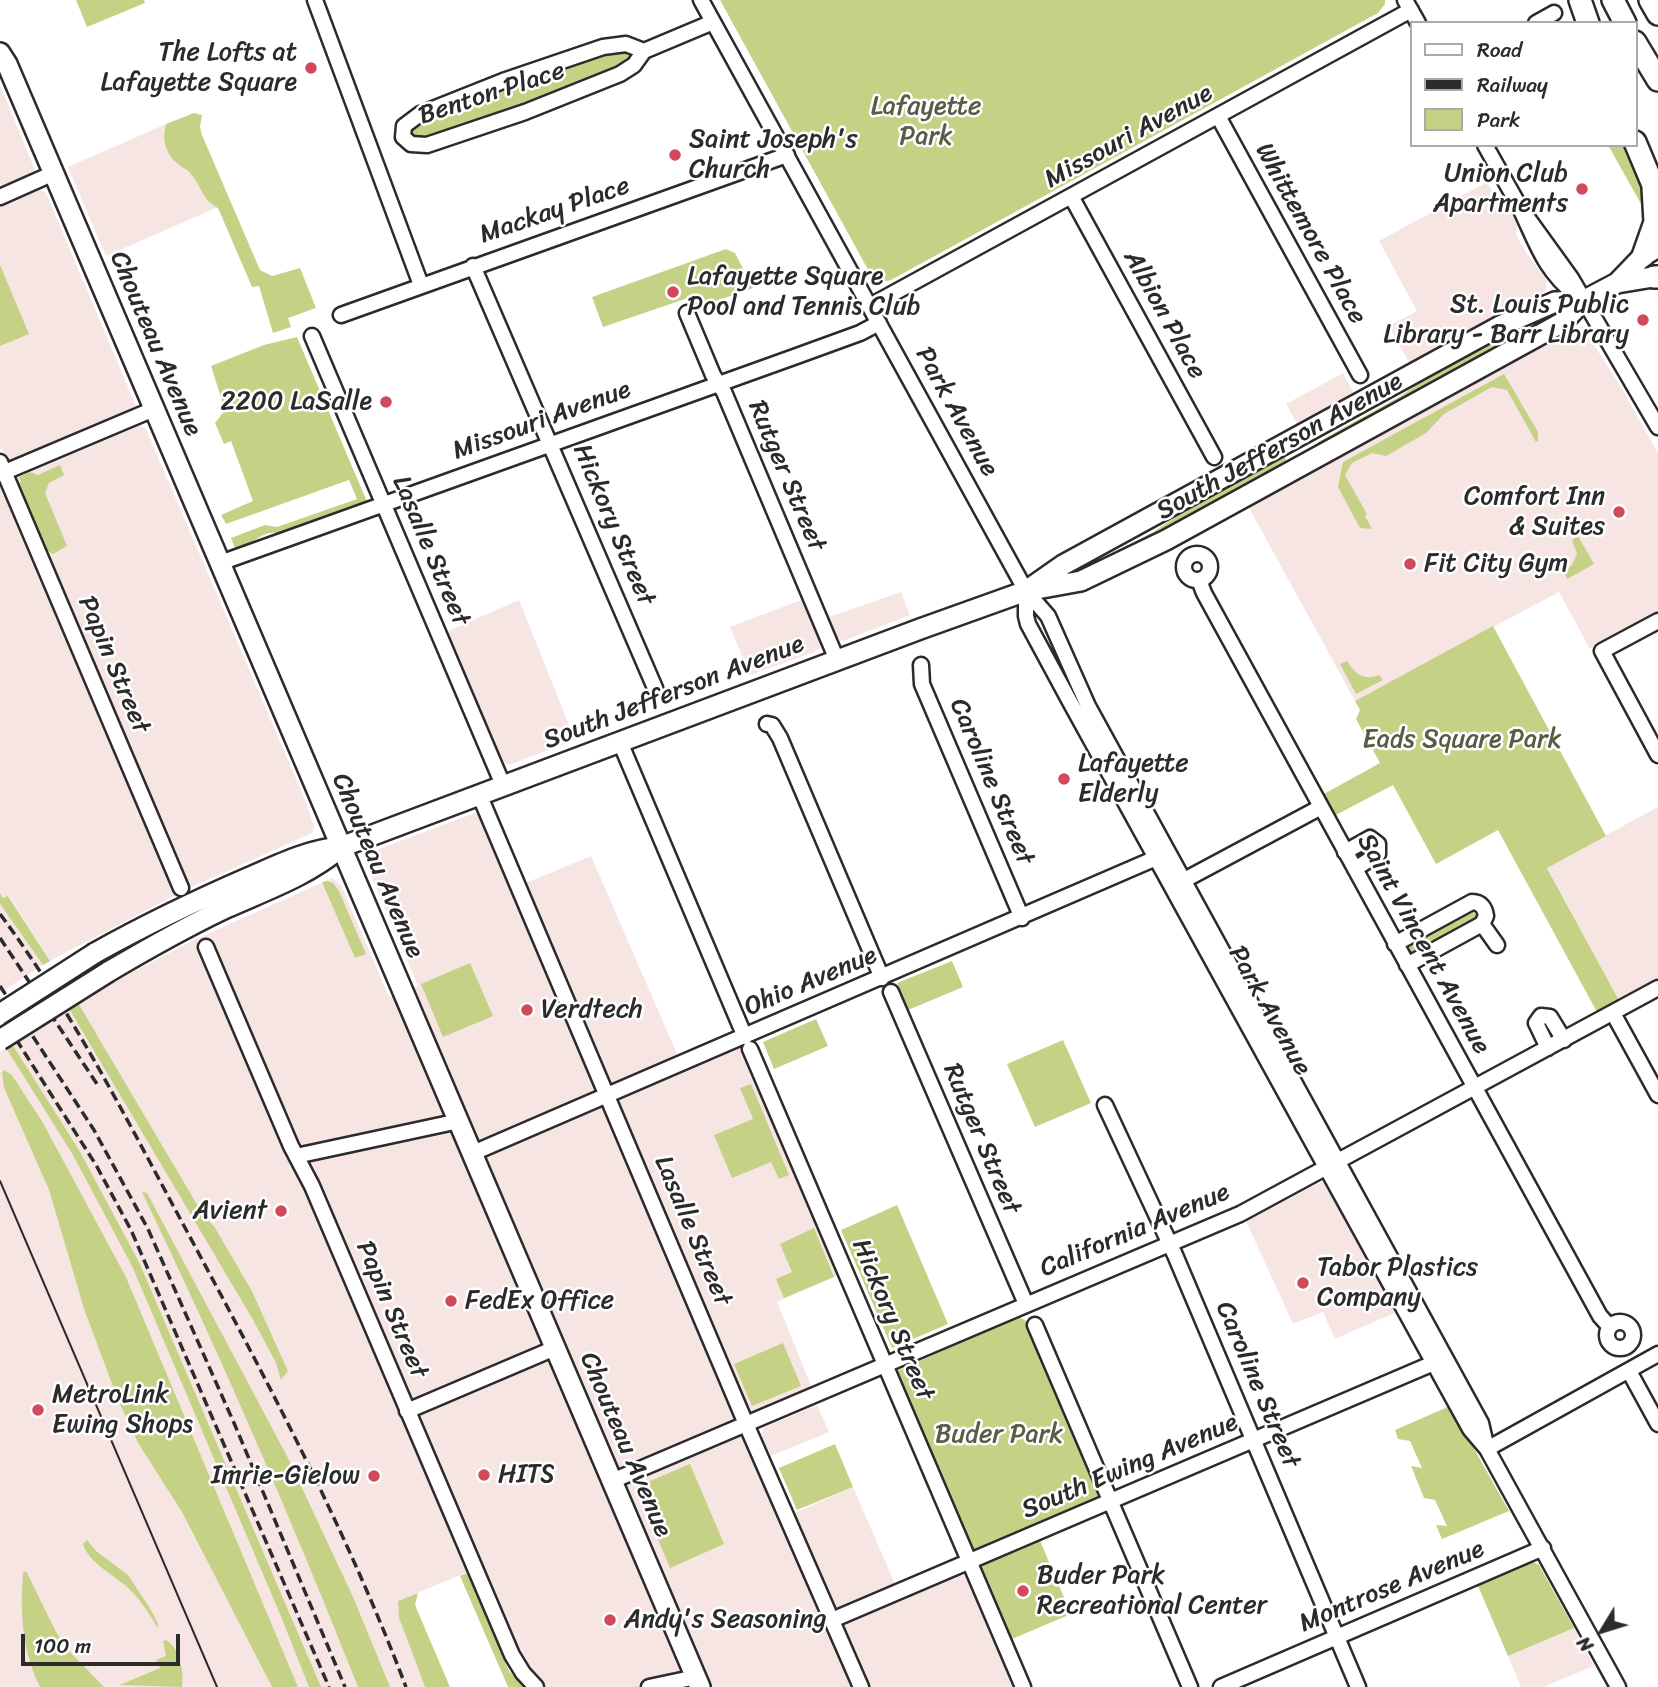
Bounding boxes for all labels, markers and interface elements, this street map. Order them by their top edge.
legend [1410,21,1637,147]
text: Road [1477,31,1522,69]
place label: The Lofts at Lafayette Square [101,37,297,98]
street label: Benton Place [415,56,569,132]
marker: The Lofts at Lafayette Square [303,60,319,76]
text: Railway [1477,66,1548,104]
street label: Missouri Avenue [1040,78,1218,196]
park label: Lafayette Park [871,91,981,152]
text: Park [1477,101,1520,139]
place label: Saint Joseph's Church [689,124,857,186]
street label: Whittemore Place [1247,138,1373,330]
marker: Saint Joseph's Church [667,147,683,163]
place label: Union Club Apartments [1433,158,1568,220]
street label: Mackay Place [476,171,634,251]
marker: Union Club Apartments [1574,181,1590,197]
street label: Albion Place [1116,245,1212,385]
street label: Chouteau Avenue [102,247,208,441]
place label: Lafayette Square Pool and Tennis Club [687,261,920,322]
marker: Lafayette Square Pool and Tennis Club [665,284,681,300]
place label: St. Louis Public Library - Barr Library [1383,289,1629,350]
marker: St. Louis Public Library - Barr Library [1635,312,1651,328]
street label: Park Avenue [908,342,1004,482]
street label: South Jefferson Avenue [1152,366,1408,528]
street label: Missouri Avenue [449,374,635,468]
place label: 2200 LaSalle [221,386,372,418]
marker: 2200 LaSalle [378,394,394,410]
street label: Rutger Street [740,396,832,556]
street label: Hickory Street [565,440,661,610]
street label: Lasalle Street [384,471,476,631]
place label: Comfort Inn & Suites [1464,481,1605,542]
marker: Comfort Inn & Suites [1611,504,1627,520]
place label: Fit City Gym [1424,548,1568,580]
marker: Fit City Gym [1402,556,1418,572]
street label: Papin Street [70,592,156,738]
street label: South Jefferson Avenue [539,629,809,757]
street label: Caroline Street [942,694,1040,870]
park label: Eads Square Park [1362,724,1562,756]
place label: Lafayette Elderly [1078,748,1188,810]
street label: Chouteau Avenue [324,769,430,963]
marker: Lafayette Elderly [1056,771,1072,787]
street label: Saint Vincent Avenue [1350,828,1496,1060]
street label: Ohio Avenue [740,940,882,1024]
street label: Park Avenue [1221,941,1317,1081]
place label: Verdtech [541,994,643,1026]
marker: Verdtech [519,1002,535,1018]
street label: Rutger Street [935,1059,1027,1219]
street label: Lasalle Street [646,1151,738,1311]
street label: California Avenue [1036,1177,1234,1285]
place label: Avient [193,1195,267,1227]
marker: Avient [273,1203,289,1219]
street label: Hickory Street [844,1235,940,1405]
street label: Papin Street [348,1237,434,1383]
place label: Tabor Plastics Company [1317,1252,1478,1314]
marker: Tabor Plastics Company [1295,1275,1311,1291]
place label: FedEx Office [465,1285,614,1317]
marker: FedEx Office [443,1293,459,1309]
street label: Caroline Street [1208,1297,1306,1473]
street label: Chouteau Avenue [572,1348,678,1542]
place label: MetroLink Ewing Shops [52,1379,193,1440]
marker: MetroLink Ewing Shops [30,1402,46,1418]
street label: South Ewing Avenue [1017,1407,1243,1527]
park label: Buder Park [935,1419,1063,1451]
place label: HITS [498,1459,554,1491]
place label: Imrie-Gielow [211,1460,360,1492]
marker: HITS [476,1467,492,1483]
marker: Imrie-Gielow [366,1468,382,1484]
street label: Montrose Avenue [1295,1534,1489,1640]
place label: Buder Park Recreational Center [1037,1560,1267,1622]
marker: Buder Park Recreational Center [1015,1583,1031,1599]
north arrow [1567,1596,1637,1666]
place label: Andy's Seasoning [624,1604,827,1636]
marker: Andy's Seasoning [602,1612,618,1628]
scale bar [24,1620,184,1664]
text: 100 m [34,1627,91,1665]
text: N [1568,1629,1602,1660]

